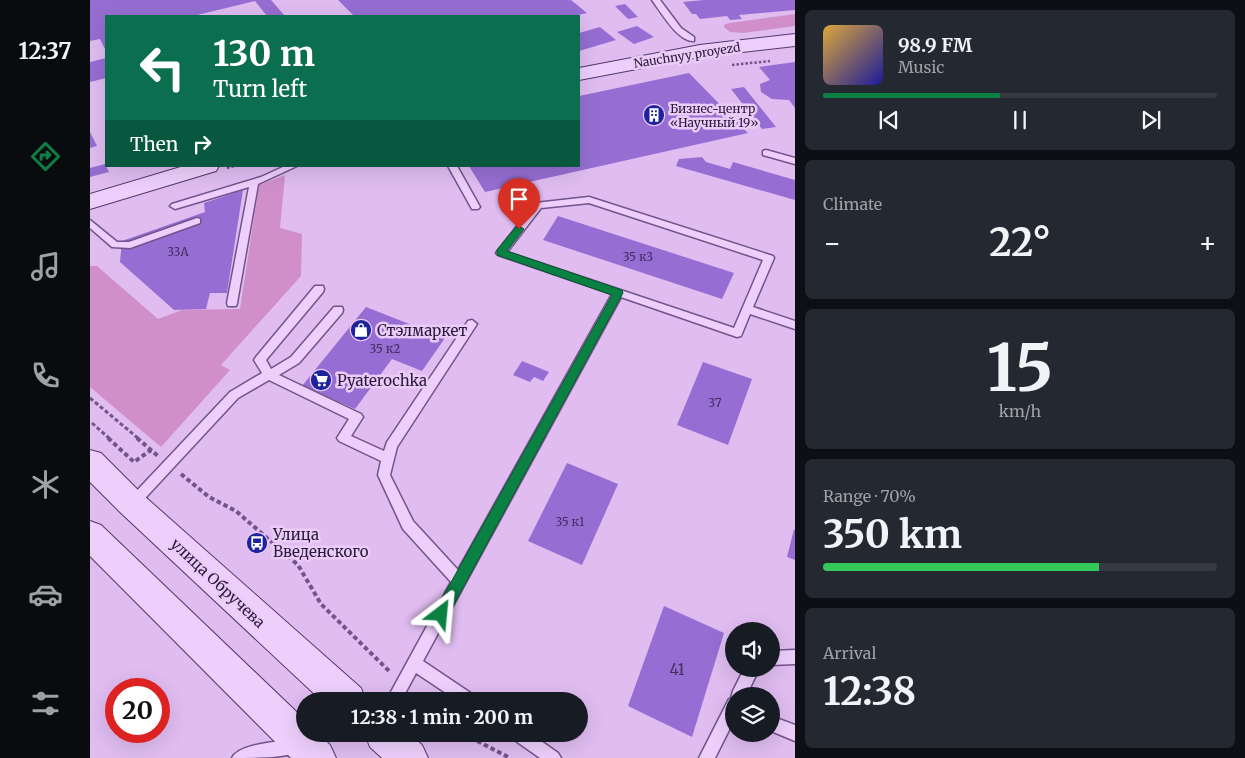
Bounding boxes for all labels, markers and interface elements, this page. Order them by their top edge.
text: 130 m [213,32,315,76]
text: 98.9 FM [898,33,972,57]
icon: left [130,35,195,100]
text: 12:37 [19,37,71,65]
street label: Nauchnyy proyezd [633,39,741,71]
text: Music [898,57,944,77]
text: Turn left [213,75,307,103]
place label: Бизнес-центр «Научный 19» [670,101,759,130]
building icon: Бизнес-центр «Научный 19» [642,103,666,127]
icon: previous [875,106,903,134]
icon: pause [1006,106,1034,134]
icon: next [1137,106,1165,134]
icon: right [188,130,216,158]
text: Then [130,132,178,156]
icon: directions [28,139,63,174]
pin [498,178,540,229]
icon: arrive [505,185,533,213]
text: Climate [823,194,882,214]
text: 22° [989,219,1051,266]
text: − [823,225,842,261]
text: + [1198,225,1217,261]
house number: 33А [167,244,189,259]
icon: music [28,249,63,284]
house number: 35 к3 [623,249,653,264]
shop icon: Стэлмаркет [349,318,373,342]
place label: Стэлмаркет [377,321,467,340]
text: 15 [987,327,1053,409]
house number: 35 к2 [370,341,400,356]
icon: phone [28,358,63,393]
supermarket icon: Pyaterochka [309,368,333,392]
place label: Pyaterochka [337,371,427,390]
house number: 37 [708,395,722,410]
text: km/h [999,401,1041,421]
icon: climate [28,467,63,502]
text: Range · 70% [823,486,916,506]
text: 350 km [823,511,962,558]
house number: 35 к1 [556,514,585,529]
place label: Улица Введенского [272,525,369,561]
bus stop icon: Улица Введенского [245,531,269,555]
street label: улица Обручева [167,534,269,632]
icon: car [28,577,63,612]
position arrow [414,587,466,639]
map controls [725,622,780,742]
button: sound [725,622,780,677]
text: Arrival [823,643,876,663]
house number: 41 [670,660,685,679]
text: 12:38 [823,668,916,715]
speed limit sign: 20 [105,678,170,743]
icon: filters [28,686,63,721]
button: layers [725,687,780,742]
text: 12:38 · 1 min · 200 m [351,705,533,729]

